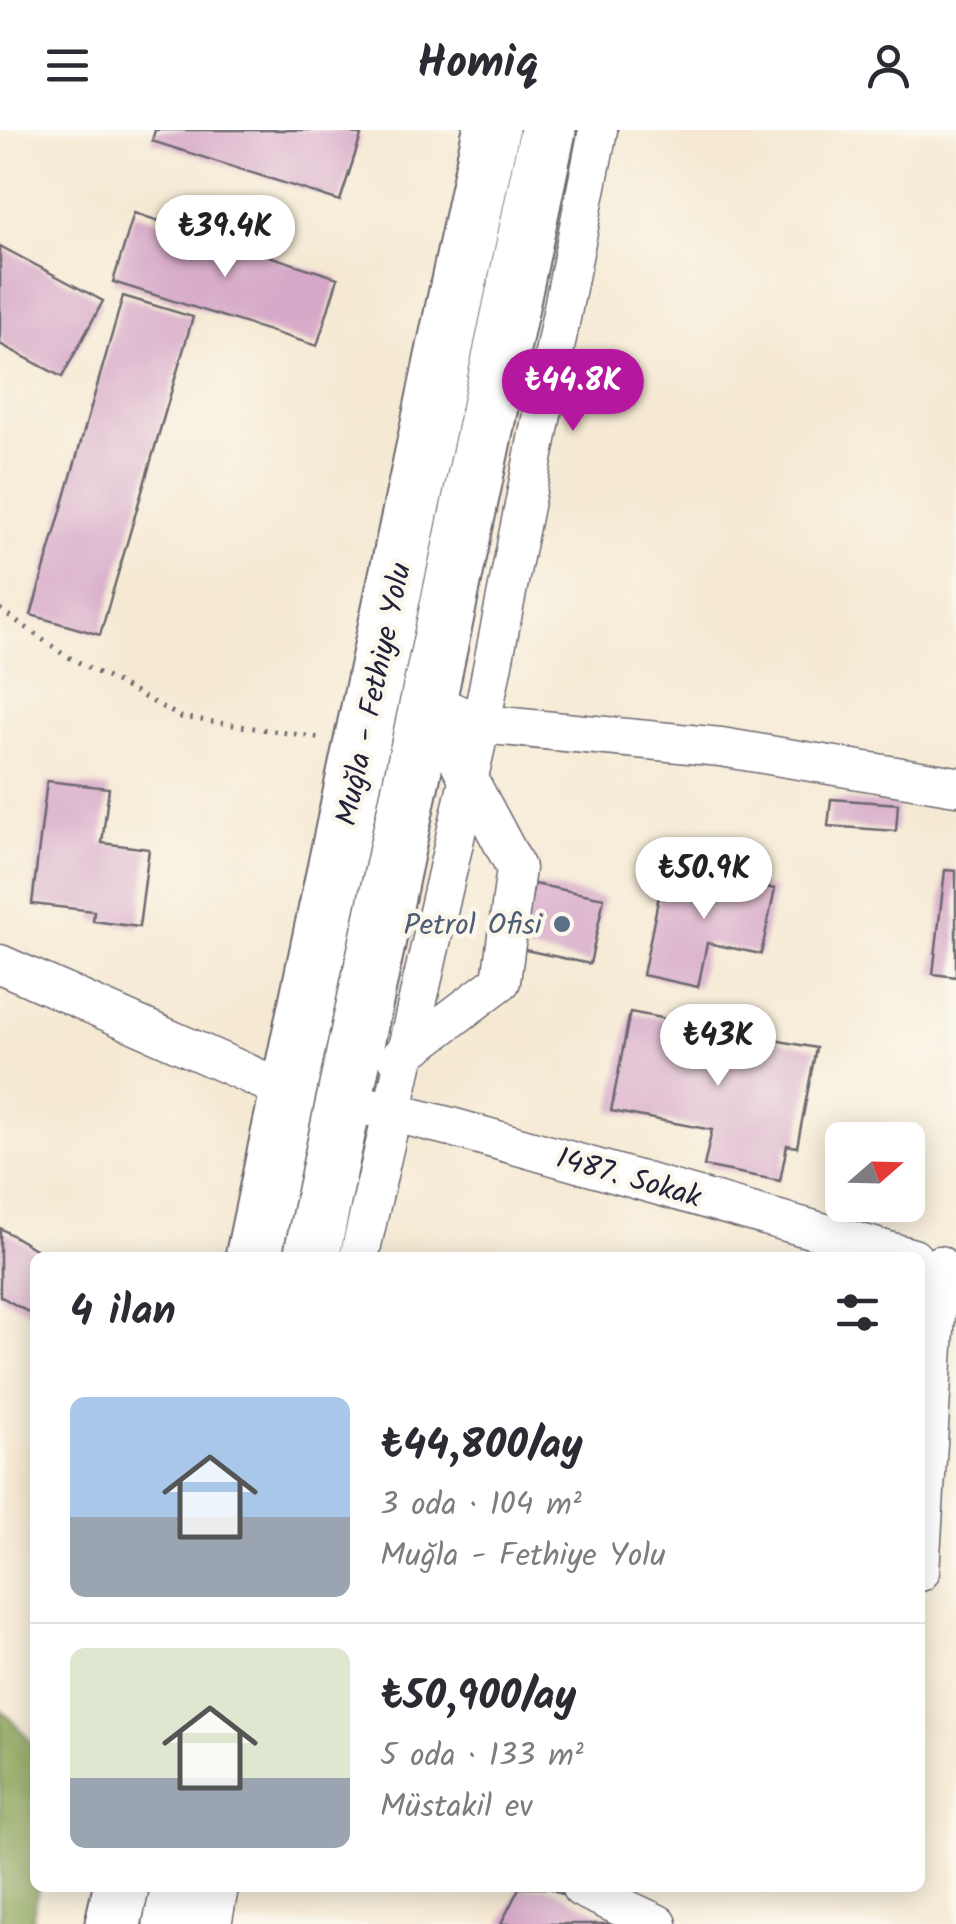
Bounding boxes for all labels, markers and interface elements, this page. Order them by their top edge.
text: Homiq [417,29,539,101]
icon: menu [40,38,95,93]
icon: person [861,38,916,93]
pin: ₺39.4K [144,195,306,280]
text: ₺39.4K [177,202,273,253]
pin: ₺44.8K [492,349,654,434]
text: ₺44.8K [524,356,622,407]
street label: Muğla - Fethiye Yolu [324,558,426,830]
pin: ₺50.9K [623,837,785,922]
text: ₺50.9K [657,844,751,895]
place label: Petrol Ofisi [404,902,544,950]
marker: Petrol Ofisi [551,913,573,935]
pin: ₺43K [659,1004,777,1089]
text: ₺43K [682,1011,754,1062]
north arrow [825,1122,925,1222]
map controls [825,1122,925,1222]
street label: 1487. Sokak [550,1135,707,1223]
text: 4 ilan [70,1279,176,1346]
icon: filters [830,1285,885,1340]
text: ₺44,800/ay [380,1413,583,1480]
icon: home [150,1437,270,1557]
text: 3 oda · 104 m² [380,1480,582,1531]
text: Muğla - Fethiye Yolu [380,1531,666,1582]
text: ₺50,900/ay [380,1664,576,1731]
icon: home [150,1688,270,1808]
text: 5 oda · 133 m² [380,1731,584,1782]
text: Müstakil ev [380,1782,533,1833]

